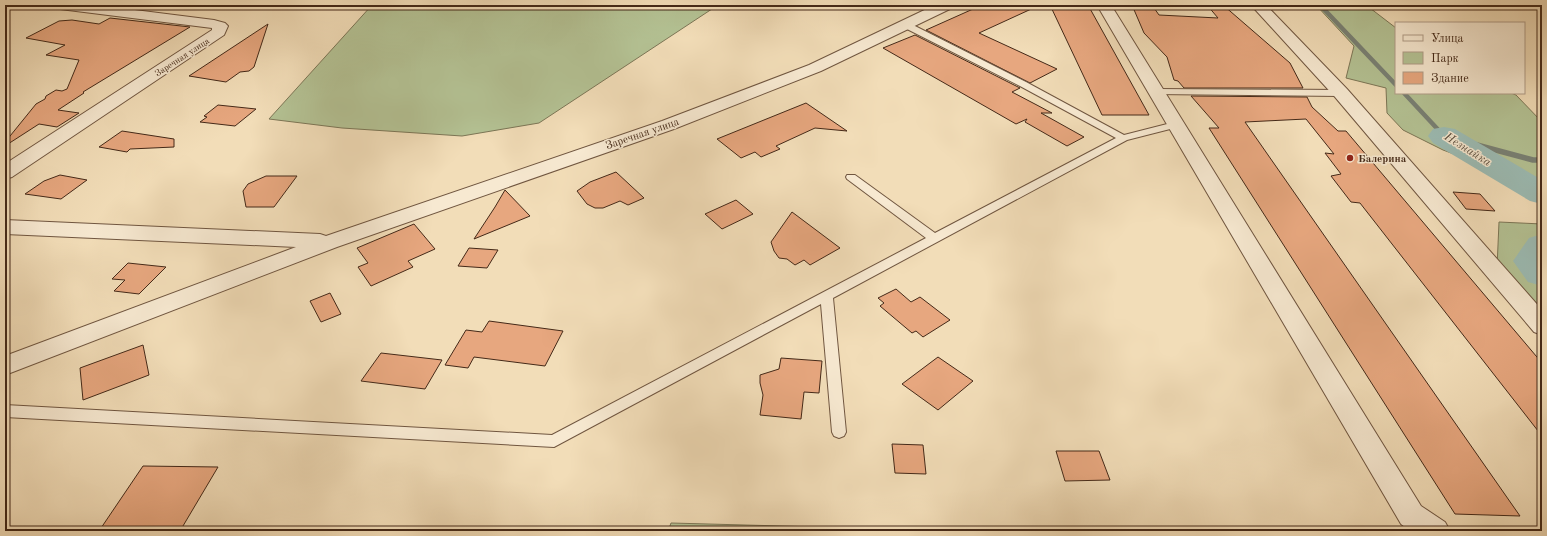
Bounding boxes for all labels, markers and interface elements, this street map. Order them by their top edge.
legend [1395,22,1525,94]
text: Улица [1431,33,1464,45]
street label: Заречная улица [153,36,212,78]
text: Парк [1431,53,1459,65]
text: Здание [1431,73,1469,85]
street label: Заречная улица [604,117,681,152]
water label: Незнайка [1441,130,1493,169]
marker: Балерина [1345,153,1355,163]
place label: Балерина [1358,154,1407,165]

